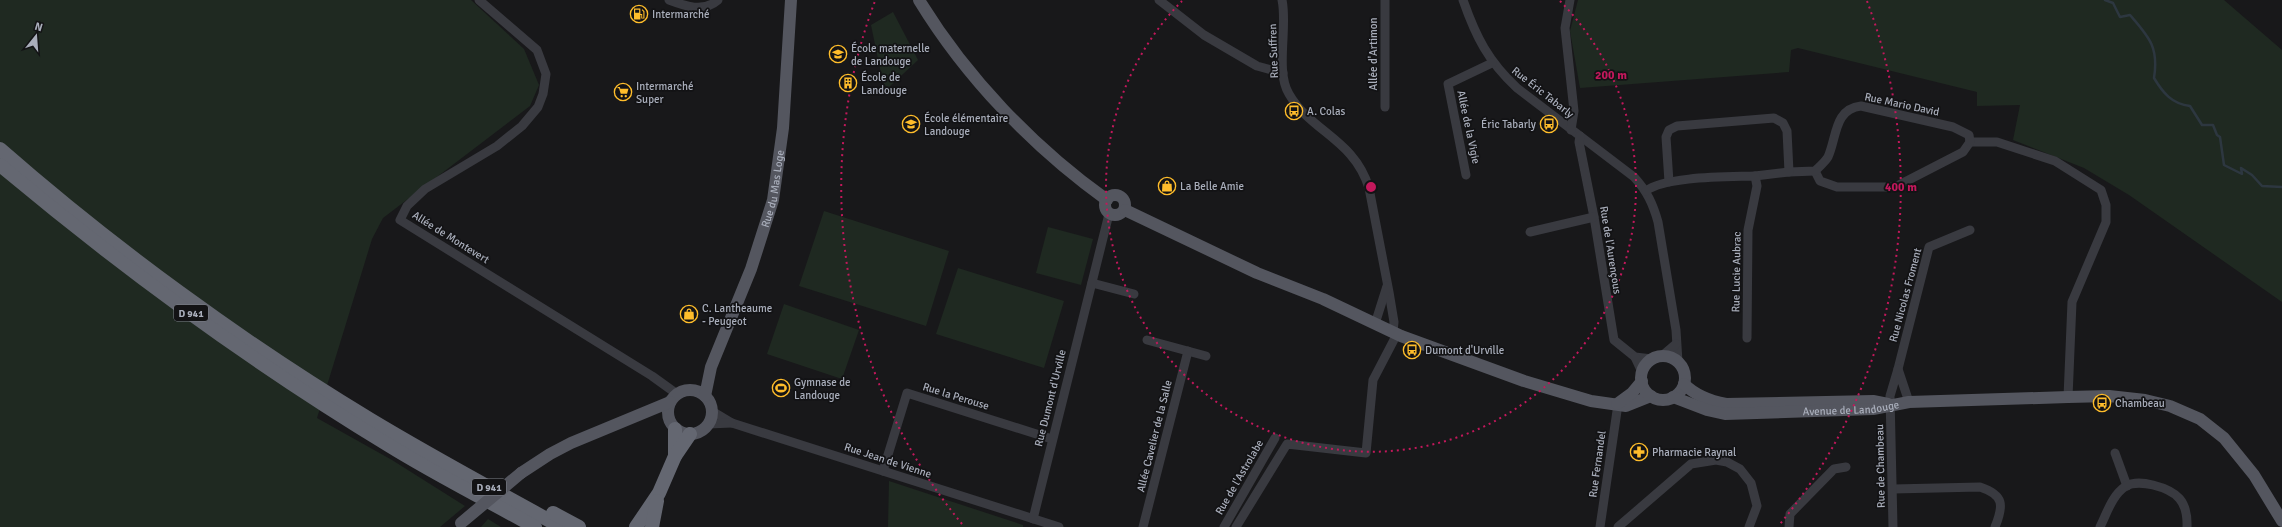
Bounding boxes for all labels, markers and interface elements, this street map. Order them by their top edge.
fuel station icon: Intermarché [629,4,649,24]
place label: Intermarché [652,8,709,21]
north arrow [16,16,56,56]
street label: Allée d'Artimon [1367,18,1380,90]
text: N [33,20,44,34]
street label: Rue Suffren [1266,23,1281,79]
place label: École maternelle de Landouge [851,41,930,68]
school or university icon: École maternelle de Landouge [828,44,848,64]
street label: Rue Éric Tabarly [1509,63,1578,121]
text: 200 m [1595,68,1627,83]
place label: École de Landouge [861,70,907,97]
building icon: École de Landouge [838,73,858,93]
place label: Intermarché Super [636,80,693,106]
supermarket icon: Intermarché Super [613,82,633,102]
street label: Allée de la Vigie [1454,89,1483,165]
street label: Rue Mario David [1863,90,1941,119]
bus stop icon: A. Colas [1284,101,1304,121]
place label: A. Colas [1307,105,1346,118]
place label: École élémentaire Landouge [924,111,1008,138]
school or university icon: École élémentaire Landouge [901,114,921,134]
bus stop icon: Éric Tabarly [1539,114,1559,134]
place label: Éric Tabarly [1481,117,1537,131]
street label: Rue du Mas Loge [759,149,787,229]
shop icon: La Belle Amie [1157,176,1177,196]
place label: La Belle Amie [1180,180,1244,193]
centre of rings [1364,180,1378,194]
text: 400 m [1885,180,1917,195]
street label: Rue de l'Aurençous [1597,205,1624,295]
street label: Allée de Montevert [410,209,492,266]
street label: Rue Lucie Aubrac [1729,231,1744,313]
street label: Rue Nicolas Froment [1887,247,1924,344]
place label: C. Lantheaume - Peugeot [702,302,772,328]
shop icon: C. Lantheaume - Peugeot [679,304,699,324]
road number: D 941 [174,305,208,321]
bus stop icon: Dumont d'Urville [1402,340,1422,360]
place label: Dumont d'Urville [1425,344,1504,357]
street label: Rue Dumont d'Urville [1032,348,1069,448]
place label: Gymnase de Landouge [794,376,851,402]
sports icon: Gymnase de Landouge [771,378,791,398]
street label: Allée Cavelier de la Salle [1134,379,1175,494]
street label: Rue la Perouse [921,380,991,413]
bus stop icon: Chambeau [2092,393,2112,413]
place label: Chambeau [2115,397,2165,410]
street label: Avenue de Landouge [1802,398,1900,418]
street label: Rue de Chambeau [1873,424,1888,508]
street label: Rue Fernandel [1586,430,1609,498]
street label: Rue de l'Astrolabe [1213,438,1266,517]
street label: Rue Jean de Vienne [843,440,933,481]
pharmacy icon: Pharmacie Raynal [1629,442,1649,462]
place label: Pharmacie Raynal [1652,446,1736,459]
road number: D 941 [472,479,506,495]

